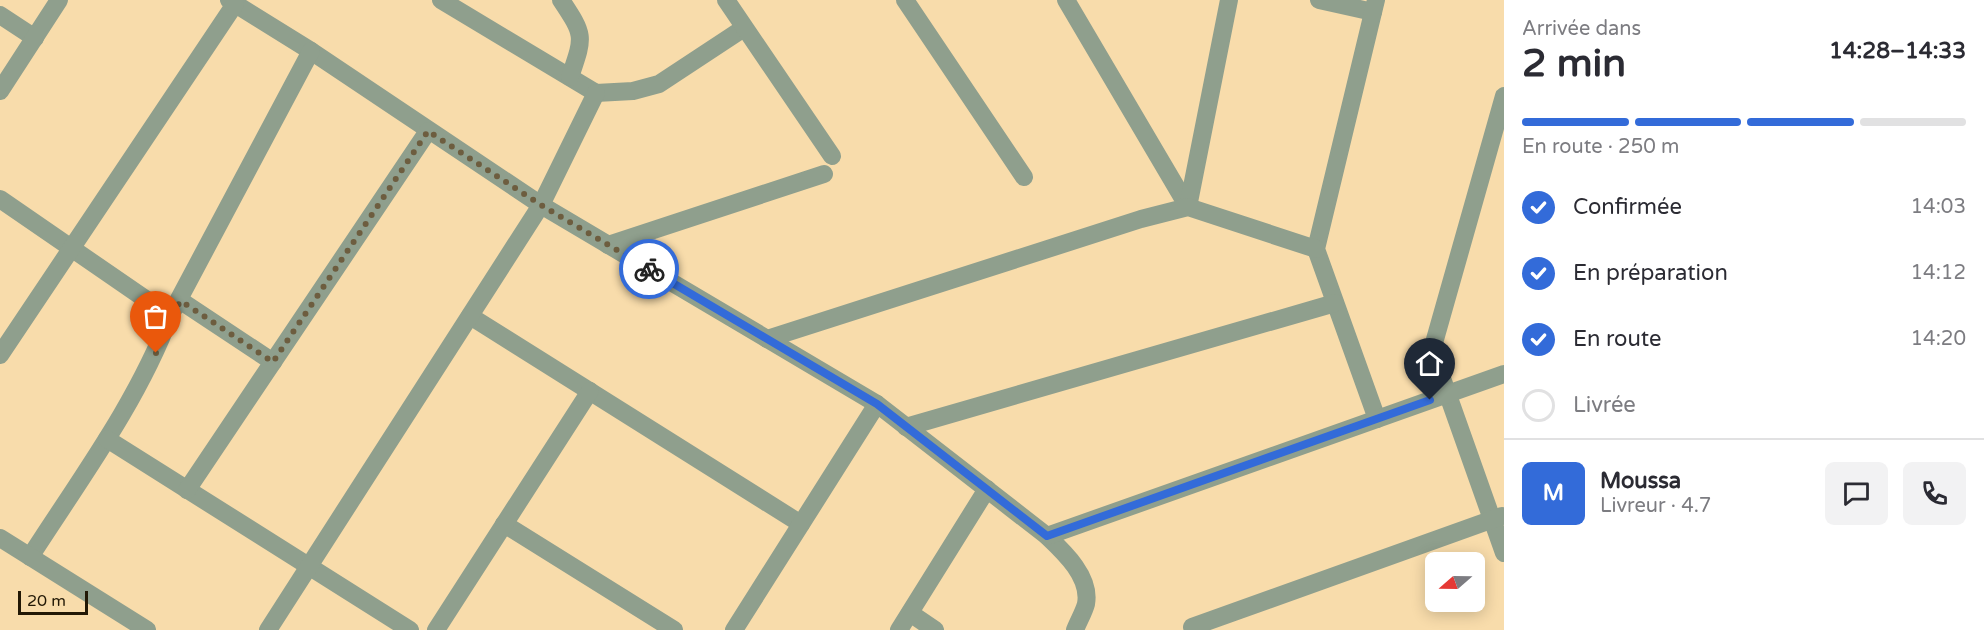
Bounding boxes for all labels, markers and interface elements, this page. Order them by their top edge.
text: Arrivée dans [1522,17,1641,41]
text: 14:28–14:33 [1829,38,1966,64]
text: 2 min [1522,40,1626,87]
text: En route · 250 m [1522,135,1679,159]
icon: check [1522,191,1555,224]
text: Confirmée [1573,194,1682,220]
text: 14:03 [1911,195,1966,219]
courier [619,239,679,299]
icon: bike [633,253,666,286]
icon: check [1522,257,1555,290]
text: En préparation [1573,260,1728,286]
text: 14:12 [1911,261,1966,285]
pin [130,291,181,353]
icon: bag [139,300,172,333]
icon: check [1522,323,1555,356]
text: En route [1573,326,1662,352]
text: 14:20 [1911,327,1966,351]
pin [1404,338,1455,400]
icon: home [1413,347,1446,380]
text: Livrée [1573,392,1636,418]
button: chat [1825,462,1888,525]
button: phone [1903,462,1966,525]
text: Moussa [1600,468,1681,494]
text: M [1543,480,1564,506]
text: Livreur · 4.7 [1600,494,1711,518]
north arrow [1425,552,1485,612]
map controls [1425,552,1485,612]
scale bar [18,588,88,616]
text: 20 m [27,591,66,611]

